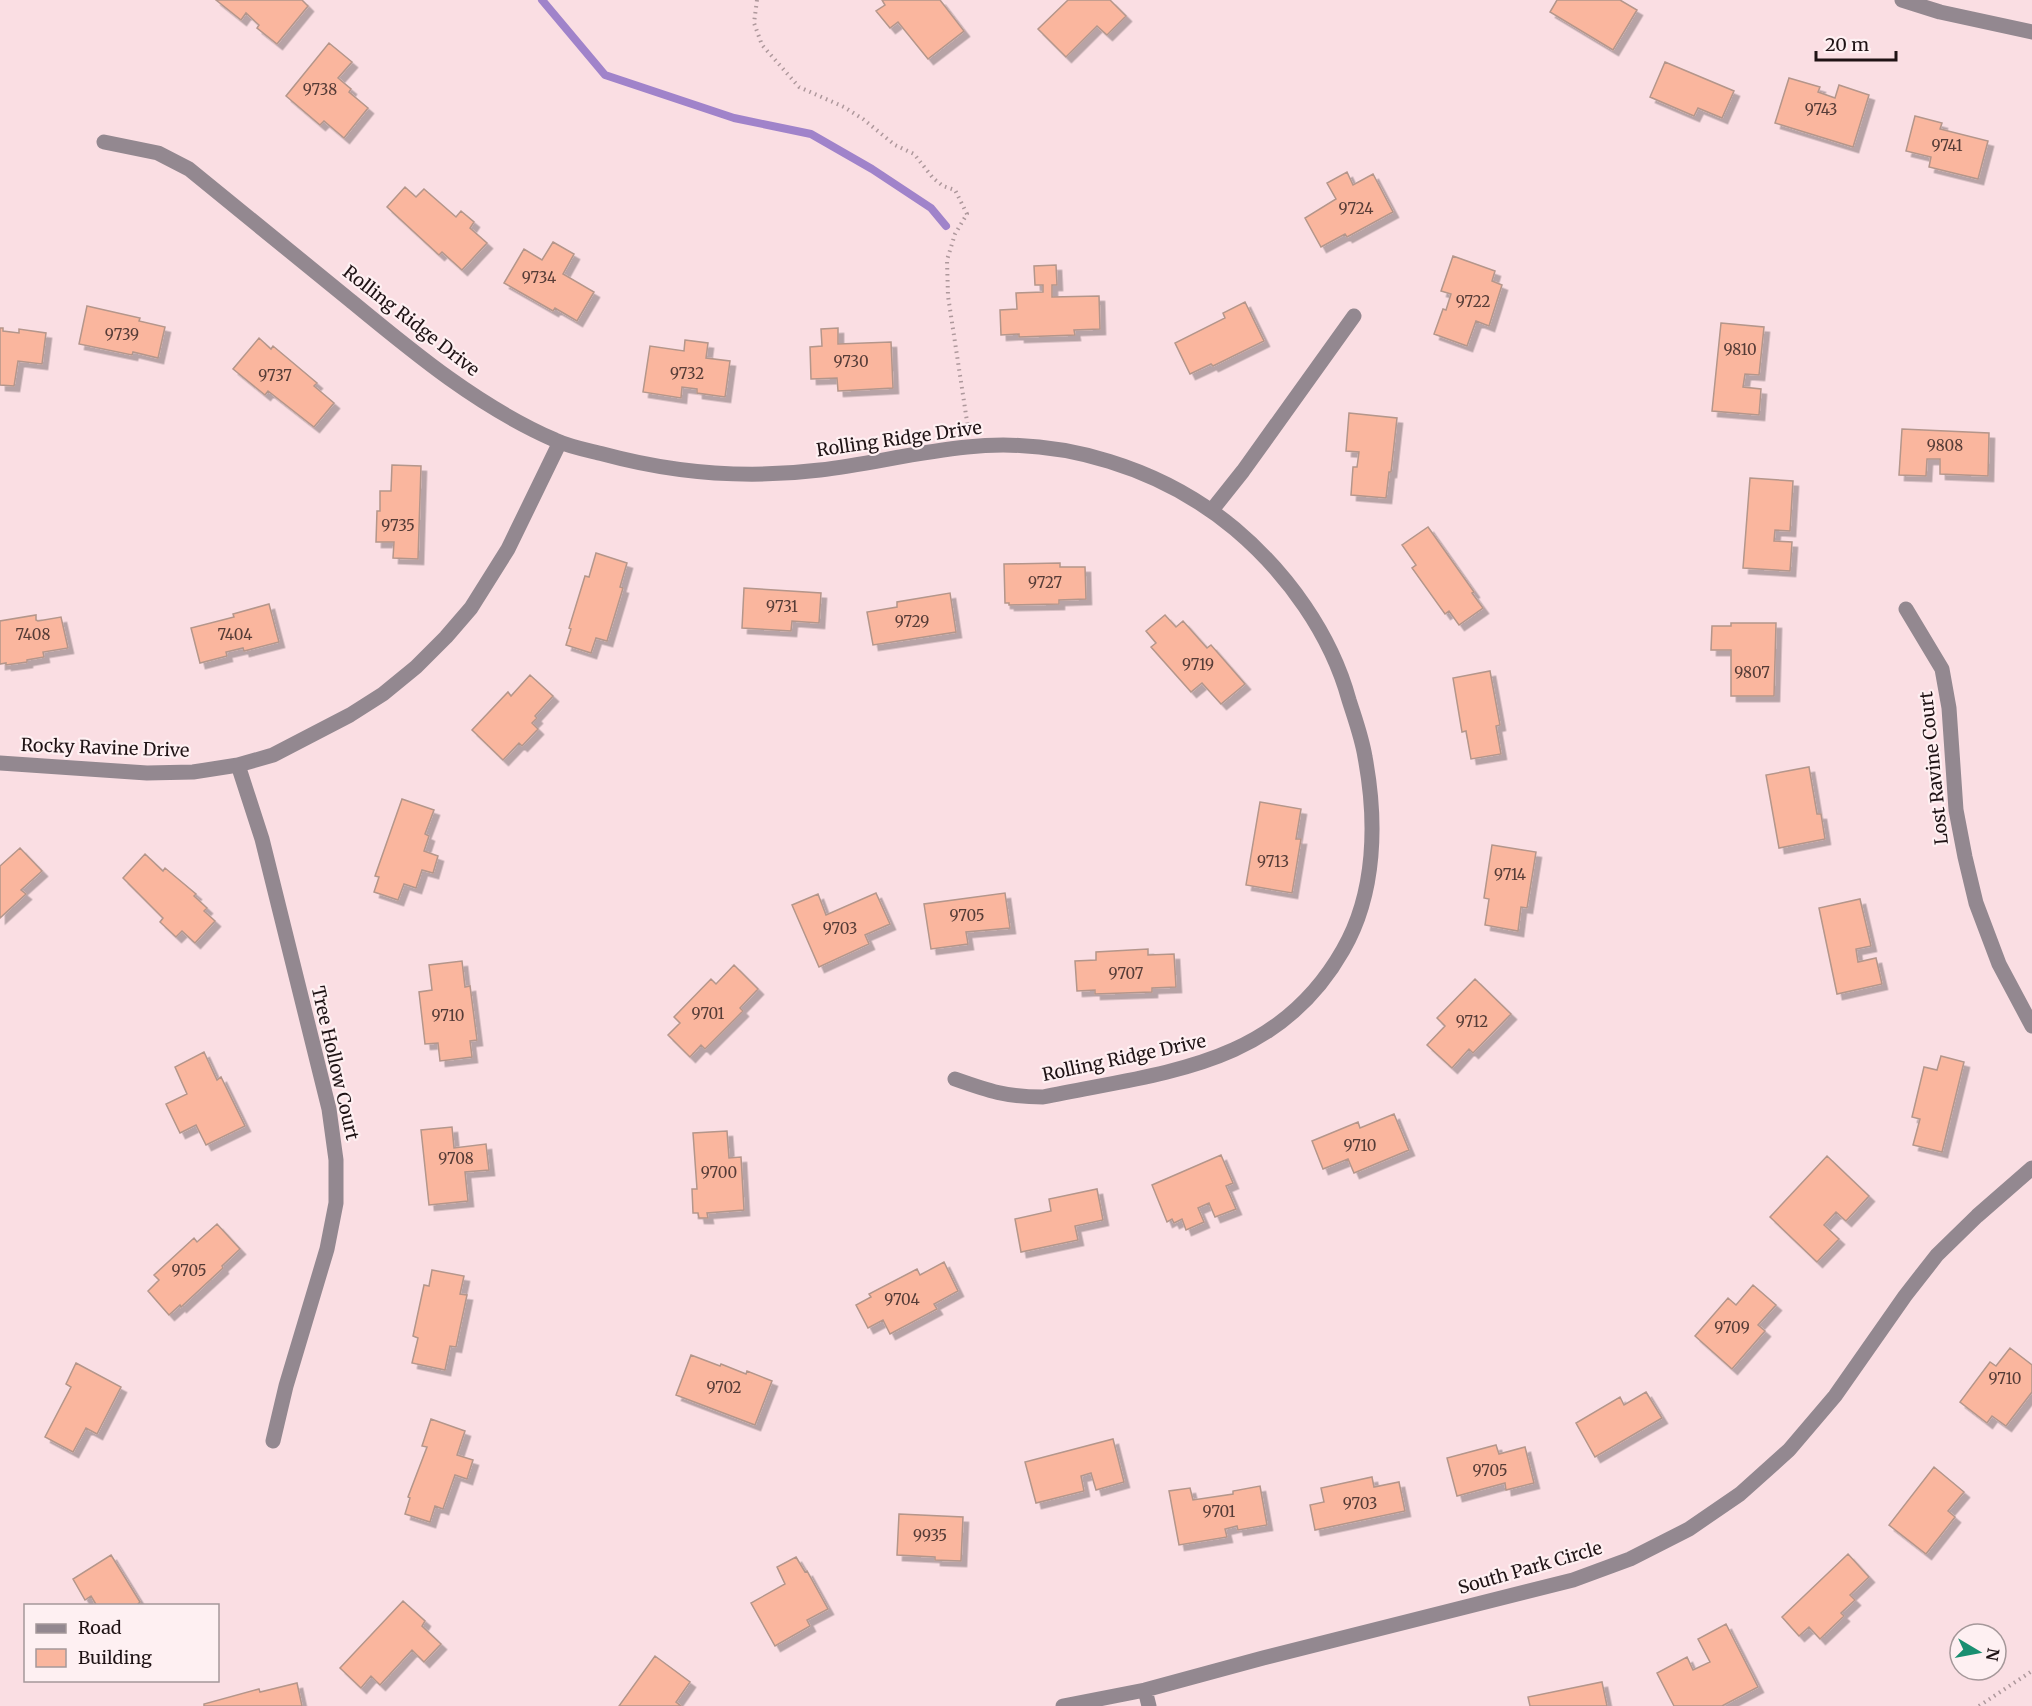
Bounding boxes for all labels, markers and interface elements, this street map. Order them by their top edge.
scale bar [1816,24,1896,62]
text: 20 m [1825,33,1869,56]
house number: 9738 [303,80,337,99]
house number: 9743 [1805,100,1837,119]
house number: 9741 [1931,136,1963,155]
house number: 9724 [1339,199,1373,218]
street label: Rolling Ridge Drive [338,260,484,381]
house number: 9734 [522,268,556,287]
house number: 9722 [1456,292,1490,311]
house number: 9739 [105,325,139,344]
house number: 9810 [1723,340,1757,359]
house number: 9730 [833,352,869,371]
house number: 9732 [670,364,704,383]
house number: 9737 [258,366,292,385]
street label: Rolling Ridge Drive [815,416,983,462]
house number: 9808 [1927,436,1963,455]
house number: 9735 [381,516,415,535]
house number: 9727 [1028,573,1062,592]
house number: 9731 [766,597,798,616]
house number: 9729 [895,612,929,631]
house number: 7408 [16,625,50,644]
house number: 7404 [217,625,253,644]
house number: 9719 [1182,655,1214,674]
house number: 9807 [1734,663,1770,682]
street label: Lost Ravine Court [1914,690,1953,846]
street label: Rocky Ravine Drive [20,733,190,762]
house number: 9713 [1257,852,1289,871]
house number: 9714 [1494,865,1526,884]
house number: 9705 [949,906,985,925]
house number: 9703 [823,919,857,938]
house number: 9707 [1109,964,1144,983]
street label: Tree Hollow Court [307,984,364,1142]
house number: 9701 [692,1004,725,1023]
house number: 9710 [432,1006,464,1025]
house number: 9712 [1456,1012,1488,1031]
street label: Rolling Ridge Drive [1040,1029,1208,1086]
house number: 9710 [1344,1136,1376,1155]
house number: 9708 [438,1149,474,1168]
house number: 9700 [701,1163,737,1182]
house number: 9705 [171,1261,207,1280]
house number: 9704 [884,1290,920,1309]
house number: 9709 [1714,1318,1750,1337]
house number: 9710 [1989,1369,2021,1388]
house number: 9702 [706,1378,742,1397]
house number: 9705 [1472,1461,1508,1480]
house number: 9703 [1343,1494,1377,1513]
house number: 9701 [1203,1502,1236,1521]
house number: 9935 [913,1526,947,1545]
street label: South Park Circle [1455,1536,1605,1599]
legend [24,1604,219,1682]
text: Road [78,1616,122,1639]
north arrow [1948,1622,2008,1682]
text: Building [78,1646,152,1669]
text: N [1982,1647,2004,1663]

